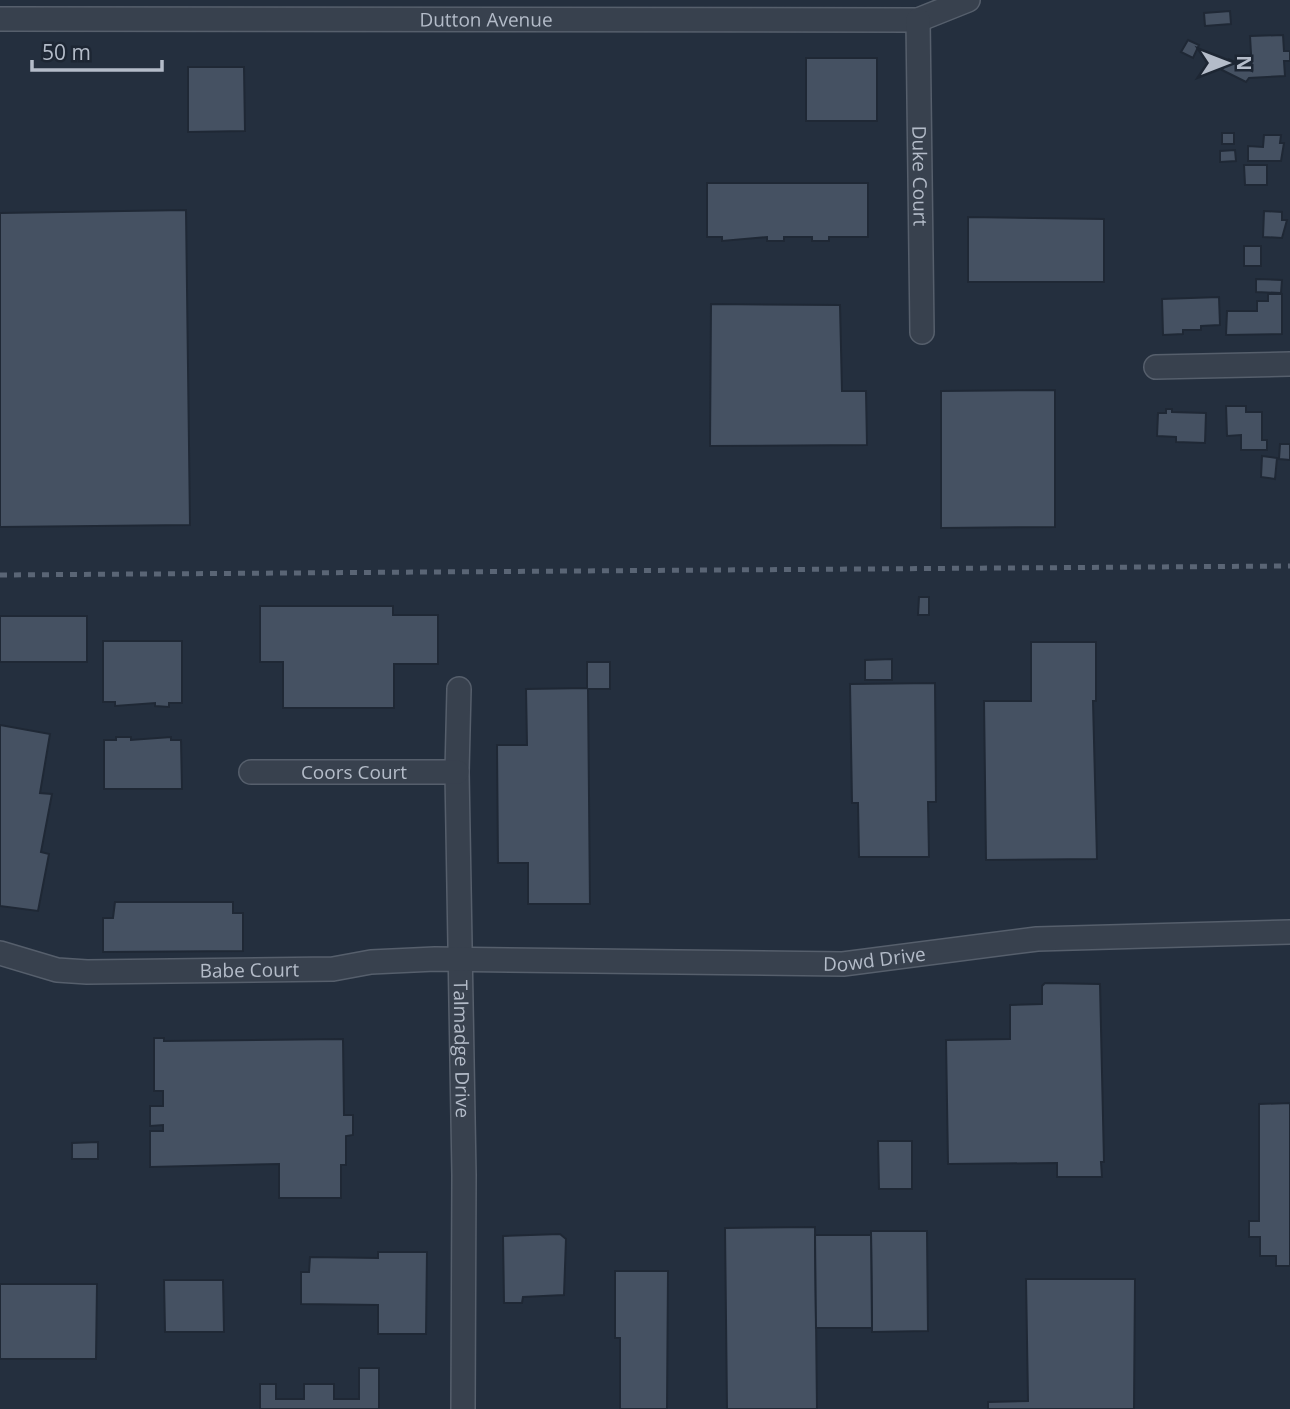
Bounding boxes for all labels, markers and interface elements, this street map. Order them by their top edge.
street label: Dutton Avenue [419,6,553,33]
scale bar [32,28,161,72]
north arrow [1192,28,1262,98]
text: 50 m [42,38,91,66]
text: N [1231,55,1257,71]
street label: Duke Court [906,125,934,227]
street label: Coors Court [301,759,407,785]
street label: Dowd Drive [823,940,927,977]
street label: Babe Court [199,956,300,984]
street label: Talmadge Drive [448,980,476,1118]

